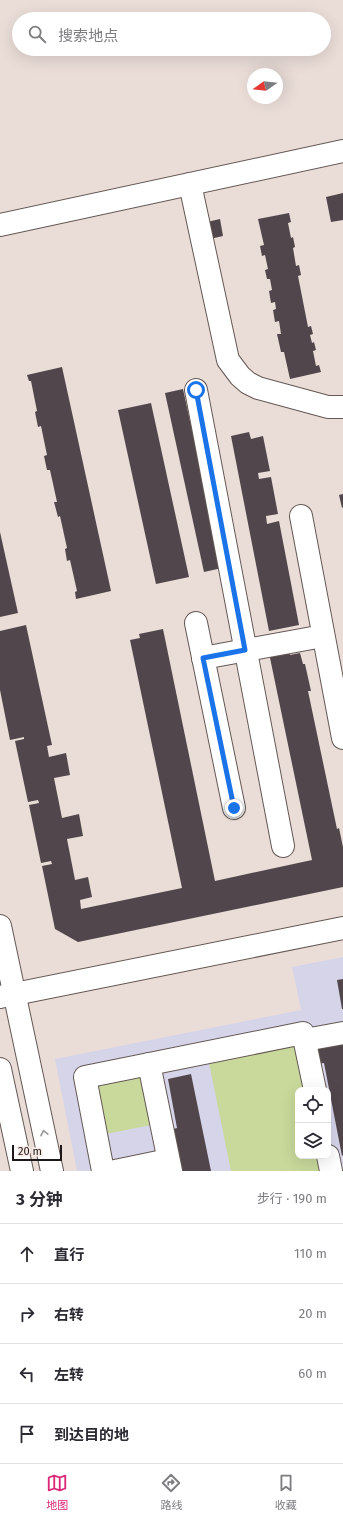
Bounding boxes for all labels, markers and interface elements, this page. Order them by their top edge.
search box [12,12,331,56]
icon: search [26,23,48,45]
text: 搜索地点 [58,27,118,45]
north arrow [247,68,283,104]
route start [187,381,205,399]
route end [225,799,243,817]
map controls [295,1087,331,1159]
button: locate [295,1087,331,1123]
button: layers [295,1123,331,1159]
one-way arrow [40,1130,48,1136]
scale bar [12,1143,62,1162]
text: 20 m [18,1145,42,1158]
text: 3 分钟 [16,1189,63,1210]
text: 步行 · 190 m [257,1191,327,1206]
icon: ahead [16,1243,38,1265]
text: 直行 [54,1246,84,1264]
text: 110 m [294,1246,327,1261]
icon: right [16,1303,38,1325]
text: 右转 [54,1306,84,1324]
text: 20 m [299,1306,327,1321]
icon: left [16,1363,38,1385]
text: 左转 [54,1366,84,1384]
text: 60 m [298,1366,327,1381]
icon: arrive [16,1423,38,1445]
text: 到达目的地 [54,1426,129,1444]
tab: 地图 [46,1472,68,1512]
tab: 路线 [160,1472,182,1512]
tab: 收藏 [275,1472,297,1512]

